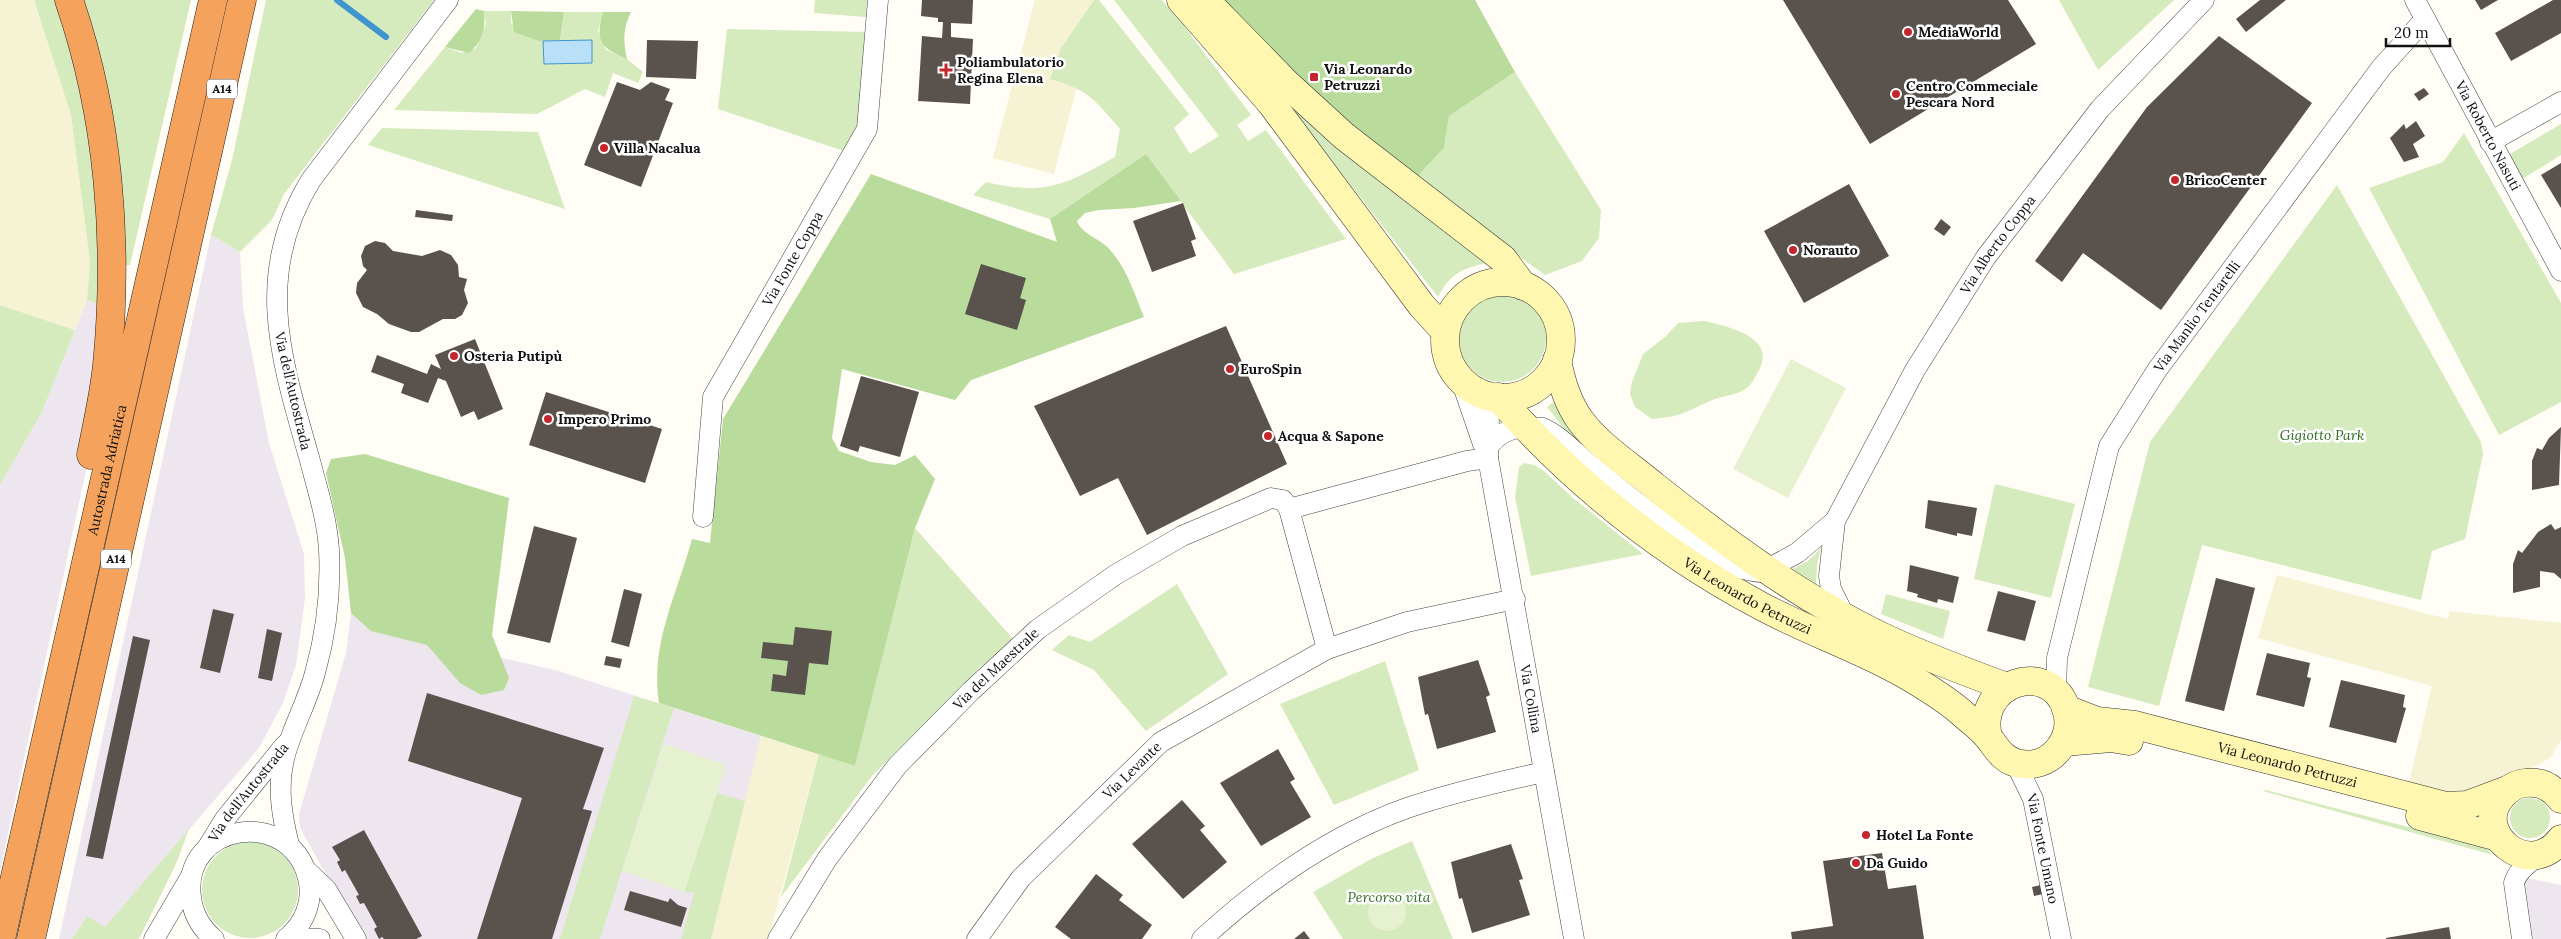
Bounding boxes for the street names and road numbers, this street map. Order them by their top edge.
street label: Via Roberto Nasuti [2451,77,2525,194]
road number: A14 [207,80,237,98]
street label: Via Alberto Coppa [1956,192,2039,298]
street label: Via Fonte Coppa [758,208,827,310]
street label: Via Manlio Tentarelli [2149,257,2244,376]
street label: Via dell'Autostrada [270,329,315,452]
street label: Autostrada Adriatica [83,403,130,538]
road number: A14 [101,550,131,568]
street label: Via Leonardo Petruzzi [1679,553,1814,638]
street label: Via del Maestrale [948,624,1043,714]
street label: Via Collina [1516,662,1546,734]
street label: Via Levante [1098,737,1165,803]
street label: Via Leonardo Petruzzi [2215,738,2359,792]
street label: Via dell'Autostrada [204,739,292,846]
street label: Via Fonte Umano [2022,790,2063,905]

